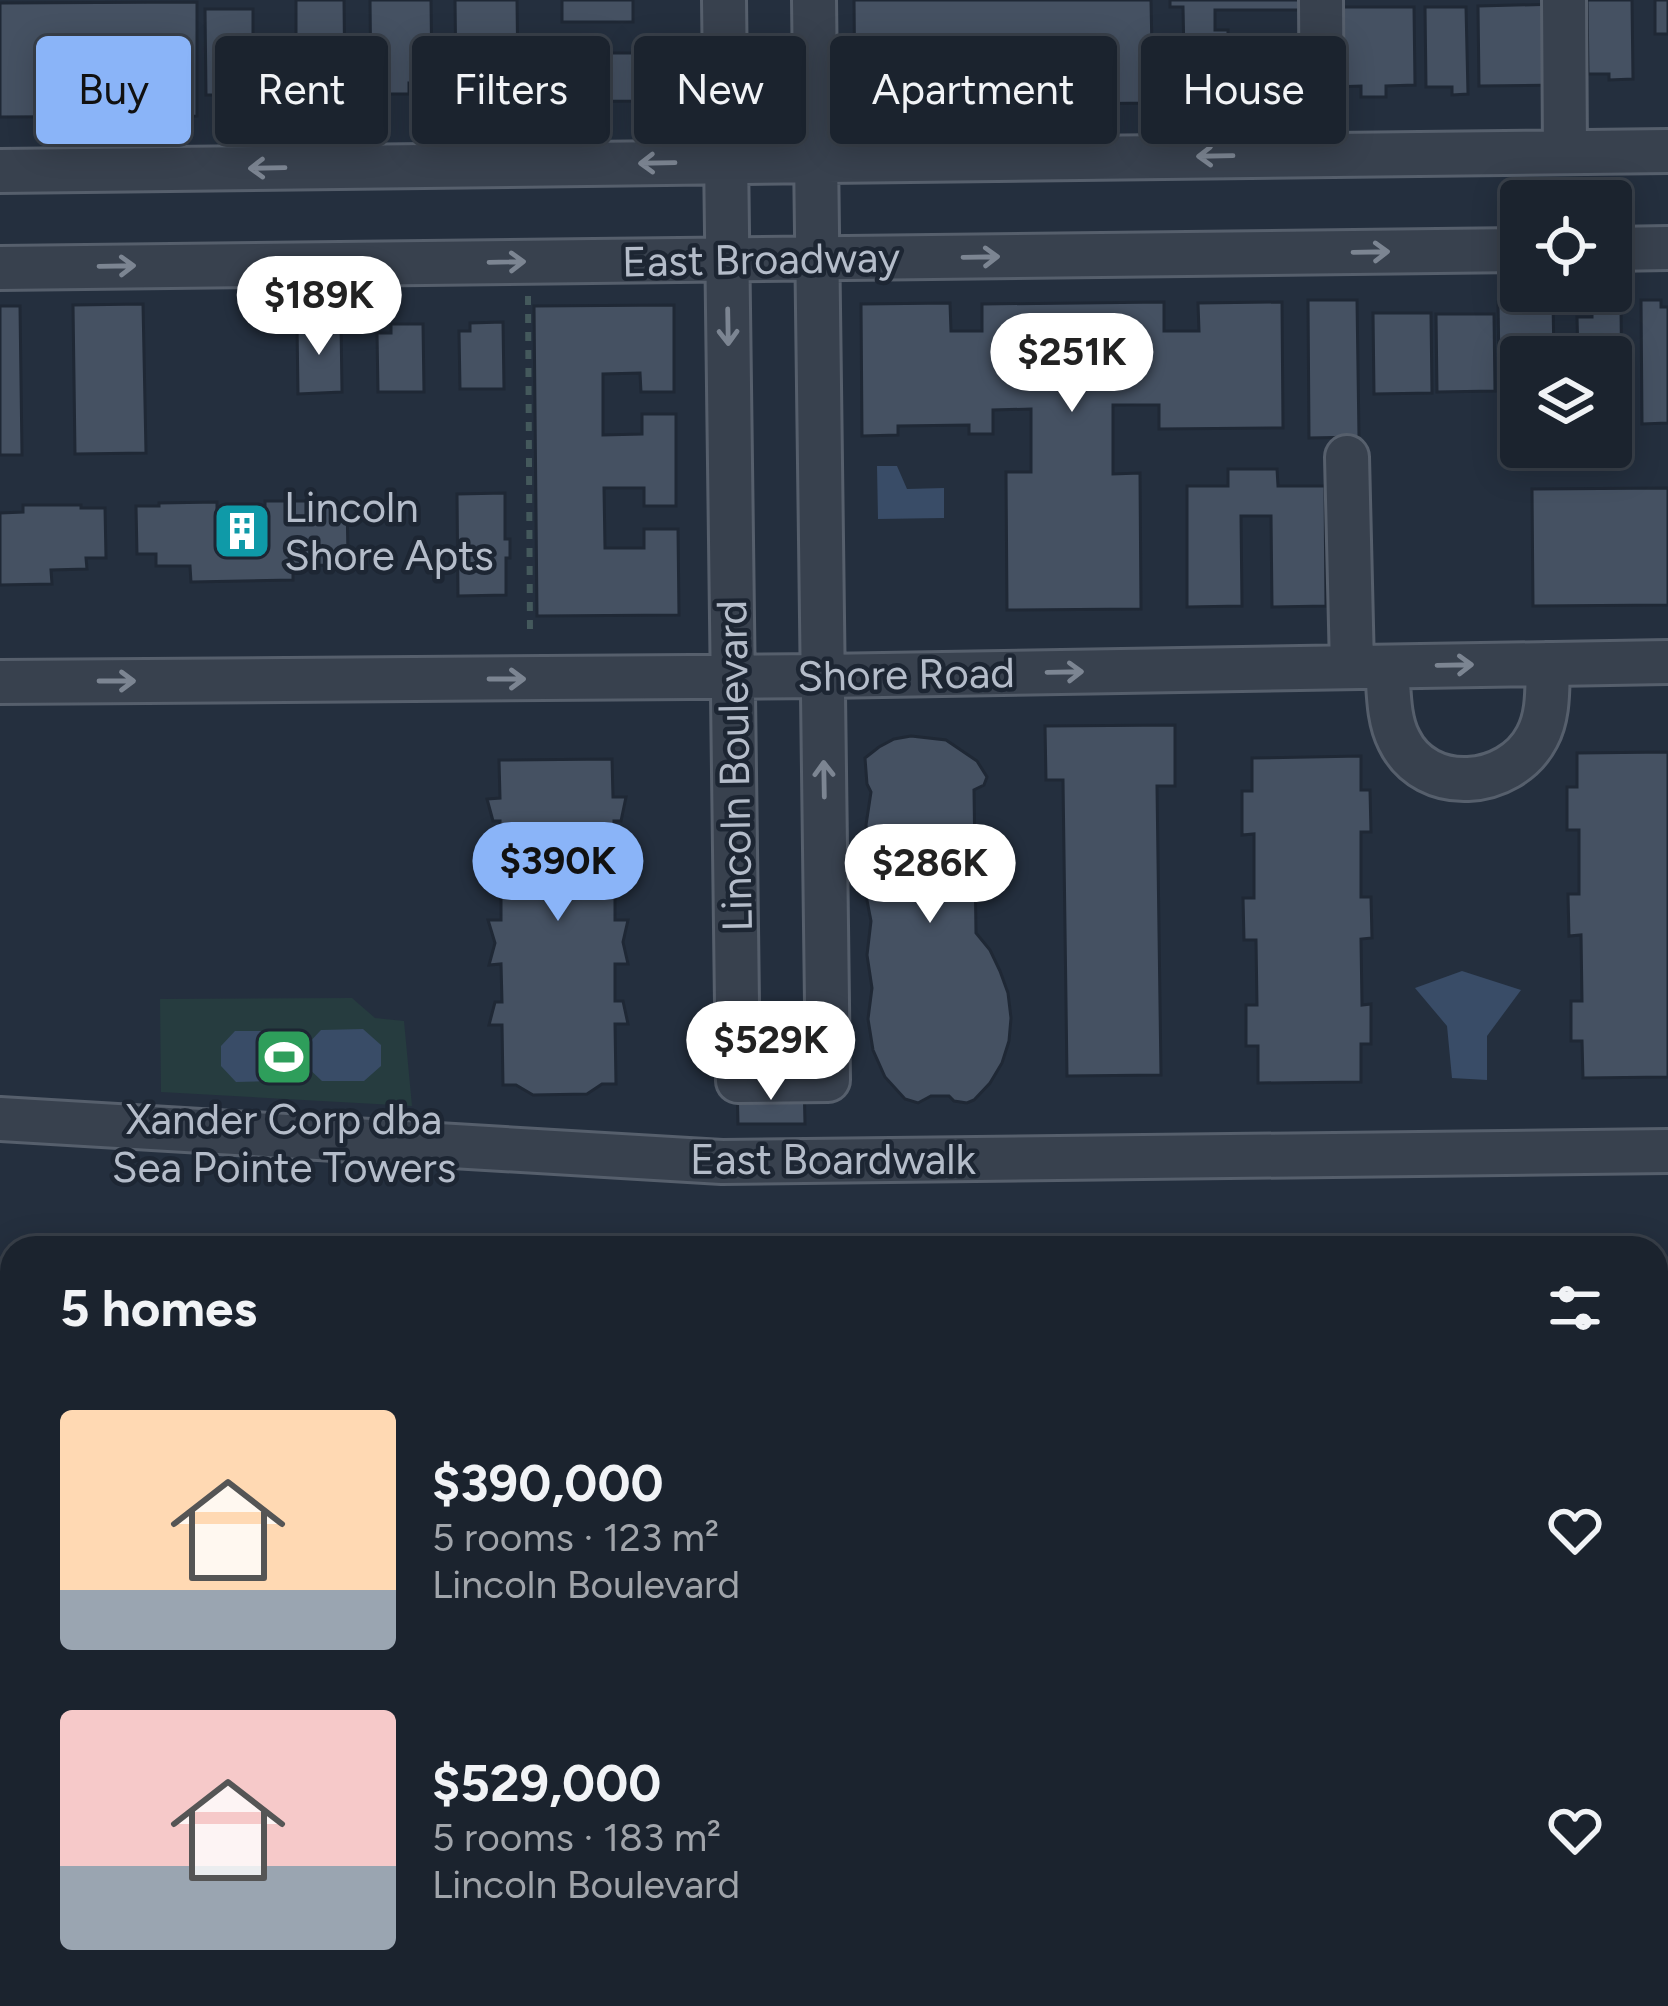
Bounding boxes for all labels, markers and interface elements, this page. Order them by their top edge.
chip: Buy [36,36,191,144]
chip: Rent [215,36,388,144]
chip: Filters [412,36,610,144]
chip: New [634,36,806,144]
chip: Apartment [830,36,1117,144]
chip: House [1141,36,1346,144]
one-way arrow [1196,145,1235,168]
one-way arrow [638,152,677,174]
one-way arrow [248,157,287,179]
map controls [1500,180,1632,468]
button: locate [1500,180,1632,312]
street label: East Broadway [622,232,900,287]
one-way arrow [1351,240,1390,263]
one-way arrow [961,245,1000,268]
one-way arrow [487,251,526,273]
one-way arrow [97,255,136,278]
pin: $189K [235,256,403,358]
text: $189K [264,271,374,318]
one-way arrow [717,307,739,346]
pin: $251K [988,313,1156,415]
text: $251K [1017,328,1127,375]
button: layers [1500,336,1632,468]
place label: Lincoln Shore Apts [284,482,494,581]
building icon: Lincoln Shore Apts [211,500,273,562]
street label: Lincoln Boulevard [706,600,763,932]
street label: Shore Road [797,647,1015,702]
one-way arrow [1435,654,1474,677]
one-way arrow [1045,661,1084,683]
one-way arrow [487,667,526,690]
one-way arrow [97,670,136,693]
one-way arrow [813,760,835,799]
pin: $390K [474,822,642,924]
pin: $286K [846,824,1014,926]
text: $390K [499,837,617,884]
text: $286K [872,839,988,886]
pin: $529K [687,1001,855,1103]
text: $529K [713,1016,829,1063]
sports icon: Xander Corp dba Sea Pointe Towers [253,1026,315,1088]
place label: Xander Corp dba Sea Pointe Towers [112,1094,456,1193]
street label: East Boardwalk [690,1134,977,1185]
icon: filters [1542,1275,1608,1341]
text: 5 homes [60,1278,257,1339]
text: $390,000 [432,1453,664,1514]
icon: home [156,1458,300,1602]
icon: heart [1542,1497,1608,1563]
text: 5 rooms · 123 m² [432,1514,719,1561]
text: Lincoln Boulevard [432,1561,740,1608]
text: $529,000 [432,1753,661,1814]
icon: home [156,1758,300,1902]
icon: heart [1542,1797,1608,1863]
text: 5 rooms · 183 m² [432,1814,721,1861]
text: Lincoln Boulevard [432,1861,740,1908]

